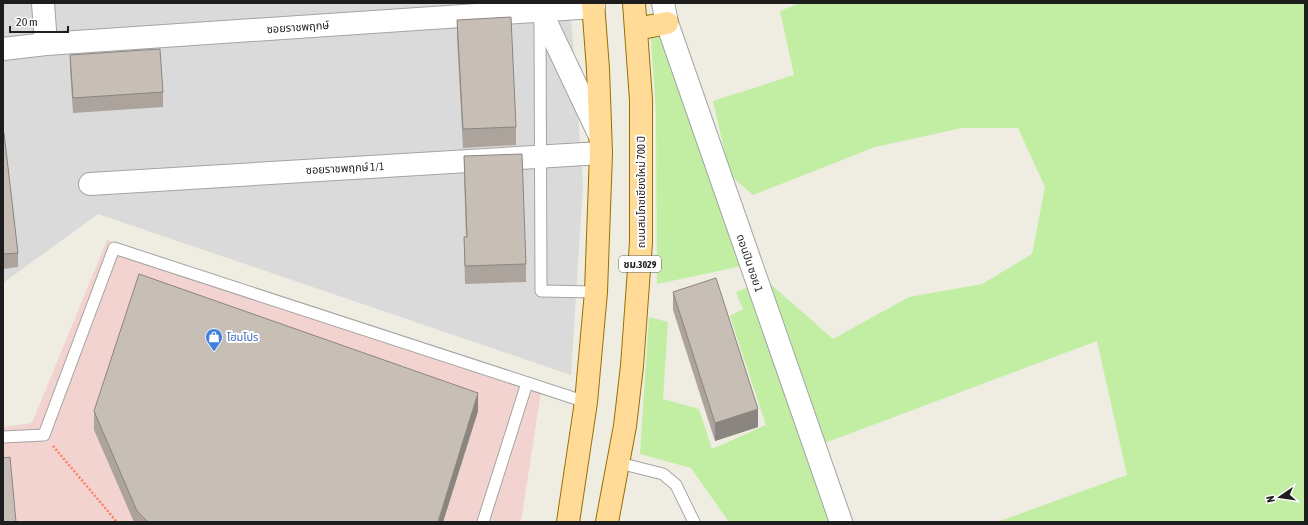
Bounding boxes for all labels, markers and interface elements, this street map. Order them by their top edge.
scale bar [10,8,68,34]
text: 20 m [16,15,38,29]
street label: ซอยราชพฤกษ์ [266,19,330,35]
street label: ถนนสมโภชเชียงใหม่ 700 ปี [635,136,647,248]
street label: ซอยราชพฤกษ์ 1/1 [306,160,384,176]
street label: ดอนปิน ซอย 1 [734,232,766,294]
road number: ชม.3029 [619,256,661,272]
shop icon: โฮมโปร [204,327,224,352]
place label: โฮมโปร [227,331,258,343]
north arrow [1260,477,1300,517]
text: N [1264,495,1277,504]

